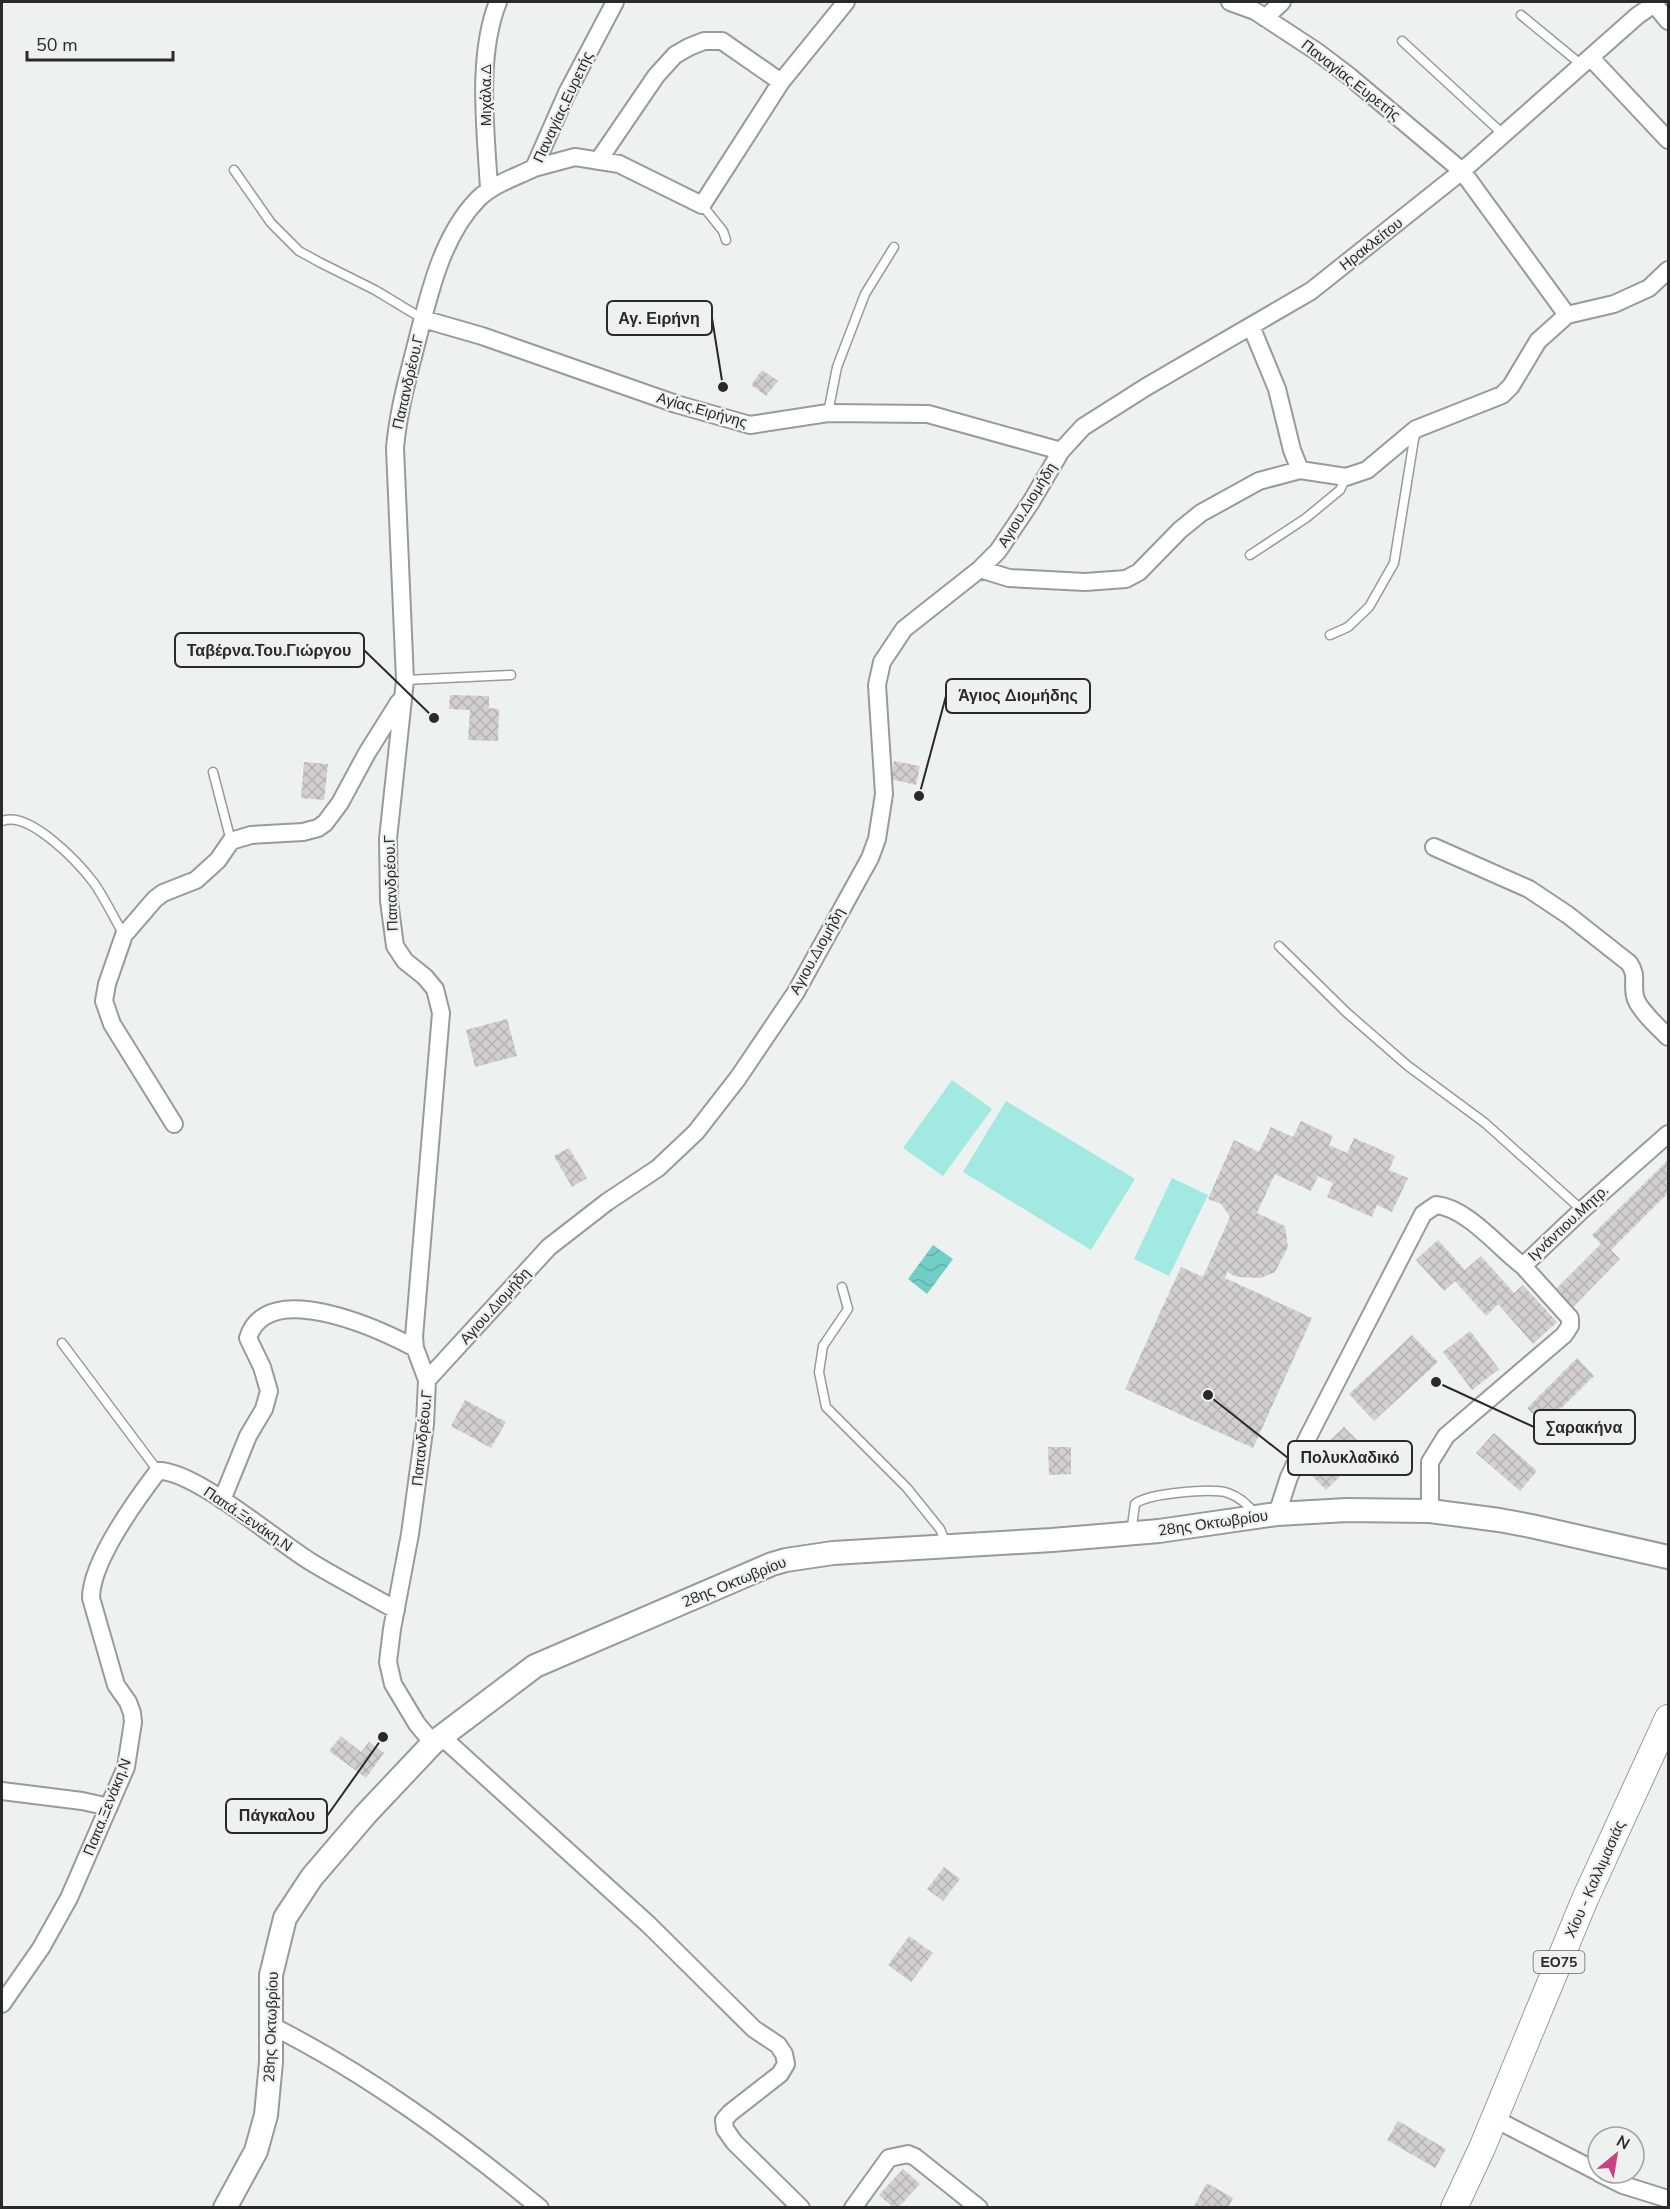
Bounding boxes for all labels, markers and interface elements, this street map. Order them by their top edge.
scale bar [27,24,172,62]
text: 50 m [36,33,78,57]
street label: Παναγίας.Ευρετής [1297,35,1405,125]
street label: Παναγίας.Ευρετής [528,48,598,166]
street label: Μιχάλα.Δ [476,64,496,126]
street label: Ηρακλείτου [1335,213,1407,275]
callout: Αγ. Ειρήνη [607,301,712,335]
text: Αγ. Ειρήνη [618,308,700,330]
street label: Παπανδρέου.Γ [387,333,429,431]
street label: Αγίας.Ειρήνης [654,388,750,432]
street label: Αγιου.Διομήδη [993,459,1061,551]
callout: Ταβέρνα.Του.Γιώργου [175,633,364,667]
text: Ταβέρνα.Του.Γιώργου [187,640,351,662]
callout: Άγιος Διομήδης [946,679,1090,713]
text: Άγιος Διομήδης [958,685,1078,707]
street label: Παπανδρέου.Γ [379,835,403,931]
street label: Αγιου.Διομήδη [785,904,849,998]
street label: Ιγνάντιου.Μητρ. [1523,1180,1613,1266]
street label: Αγιου.Διομήδη [455,1263,535,1349]
street label: Παπανδρέου.Γ [407,1389,437,1487]
callout: Σαρακήνα [1534,1410,1635,1444]
text: Σαρακήνα [1546,1417,1622,1439]
callout: Πολυκλαδικό [1288,1441,1412,1475]
text: Πολυκλαδικό [1300,1447,1400,1469]
street label: Παπά.Ξενάκη.Ν [200,1482,296,1556]
street label: 28ης Οκτωβρίου [1157,1505,1269,1541]
street label: 28ης Οκτωβρίου [679,1552,789,1612]
street label: Παπα.Ξενάκη.Ν [78,1755,136,1859]
callout: Πάγκαλου [226,1799,327,1833]
text: Πάγκαλου [239,1805,315,1827]
street label: Χίου - Καλλιμασιάς [1560,1817,1630,1941]
road number: ΕΟ75 [1534,1951,1584,1973]
street label: 28ης Οκτωβρίου [259,1971,283,2083]
north arrow [1586,2125,1646,2185]
text: N [1612,2130,1634,2155]

